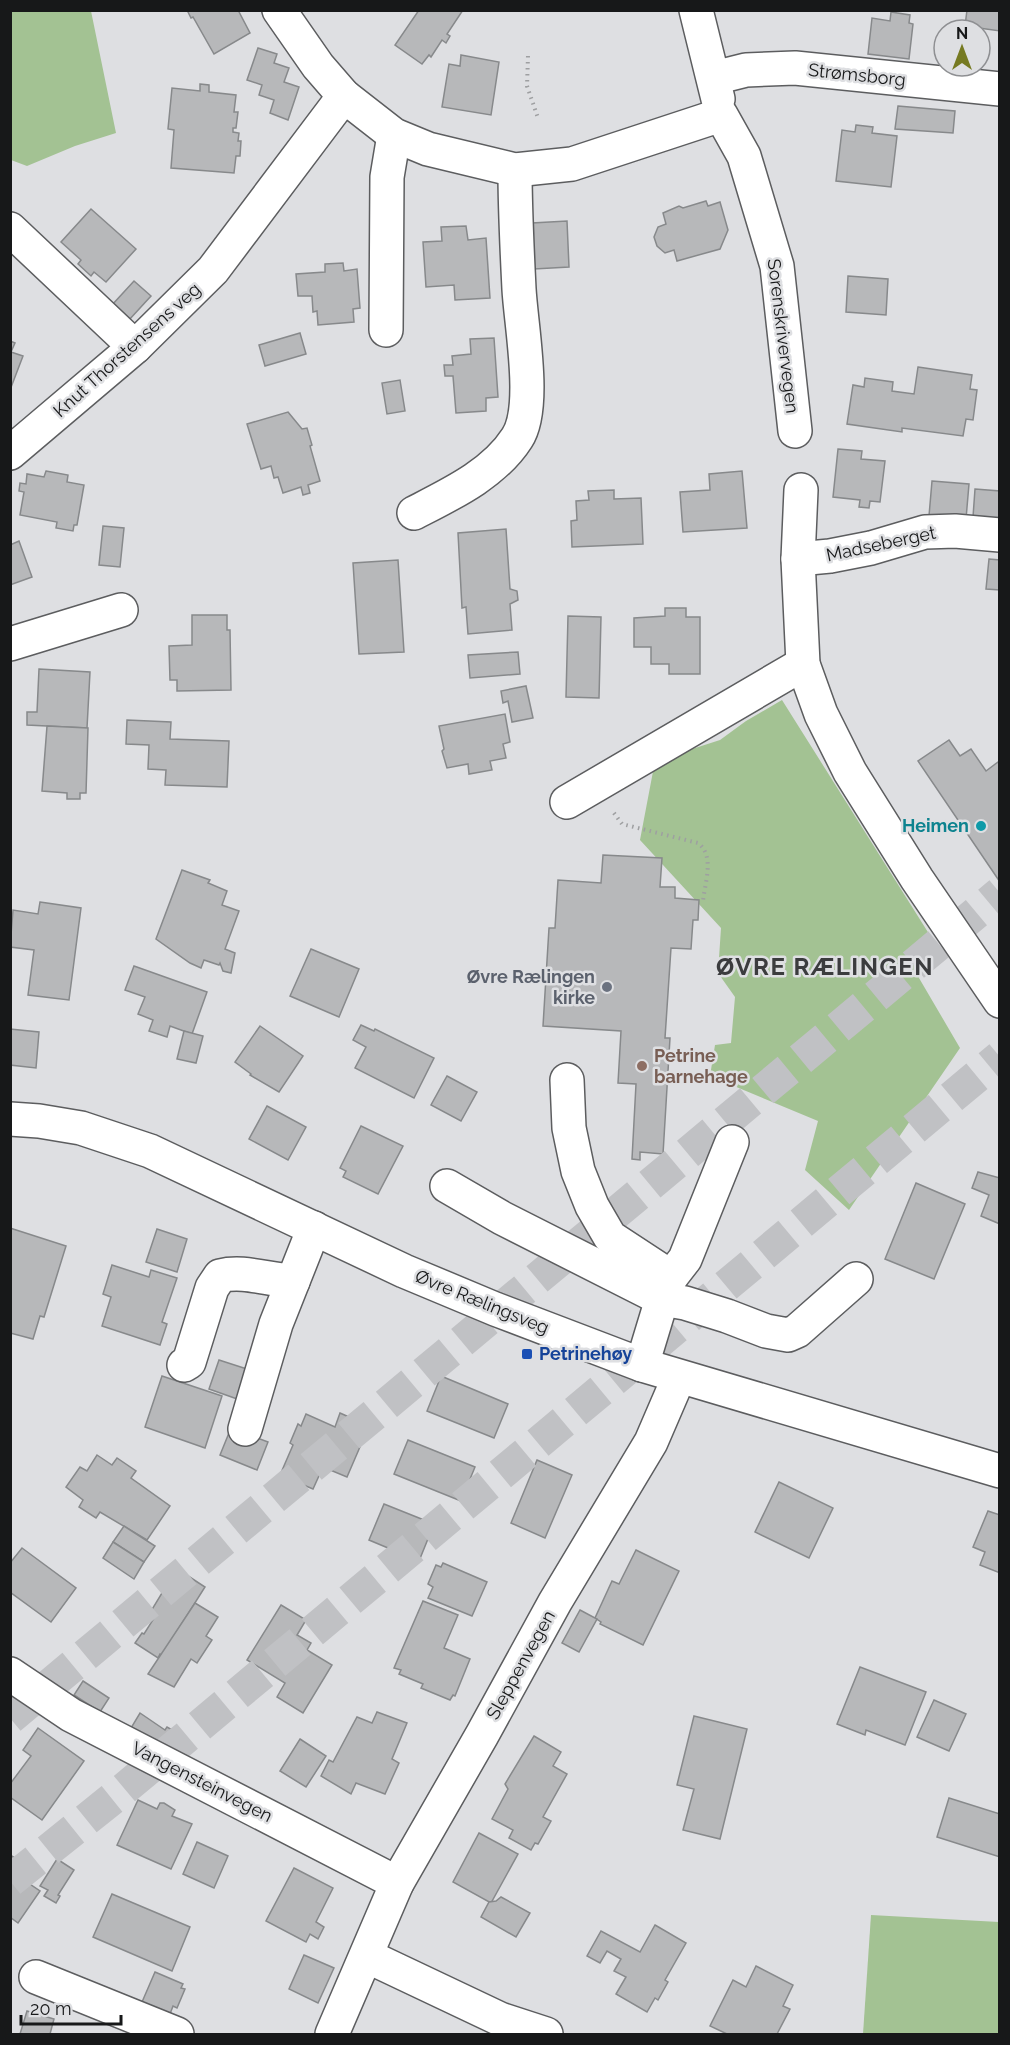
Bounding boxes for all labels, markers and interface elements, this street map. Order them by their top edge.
north arrow [932,18,992,78]
text: N [956,24,968,43]
street label: Strømsborg [807,59,907,90]
street label: Sorenskrivervegen [764,258,803,414]
street label: Knut Thorstensens veg [49,278,204,421]
street label: Madseberget [824,522,938,565]
place label: Heimen [902,815,969,836]
marker: Heimen [974,819,988,833]
district label: ØVRE RÆLINGEN [716,952,934,981]
place label: Øvre Rælingen kirke [467,966,595,1008]
marker: Øvre Rælingen kirke [600,980,614,994]
place label: Petrine barnehage [654,1045,748,1087]
marker: Petrine barnehage [635,1059,649,1073]
street label: Øvre Rælingsveg [412,1265,552,1338]
place label: Petrinehøy [539,1343,632,1364]
marker: Petrinehøy [520,1347,534,1361]
street label: Sleppenvegen [482,1607,559,1723]
street label: Vangensteinvegen [128,1737,276,1826]
scale bar [21,1988,122,2026]
text: 20 m [30,1998,72,2019]

